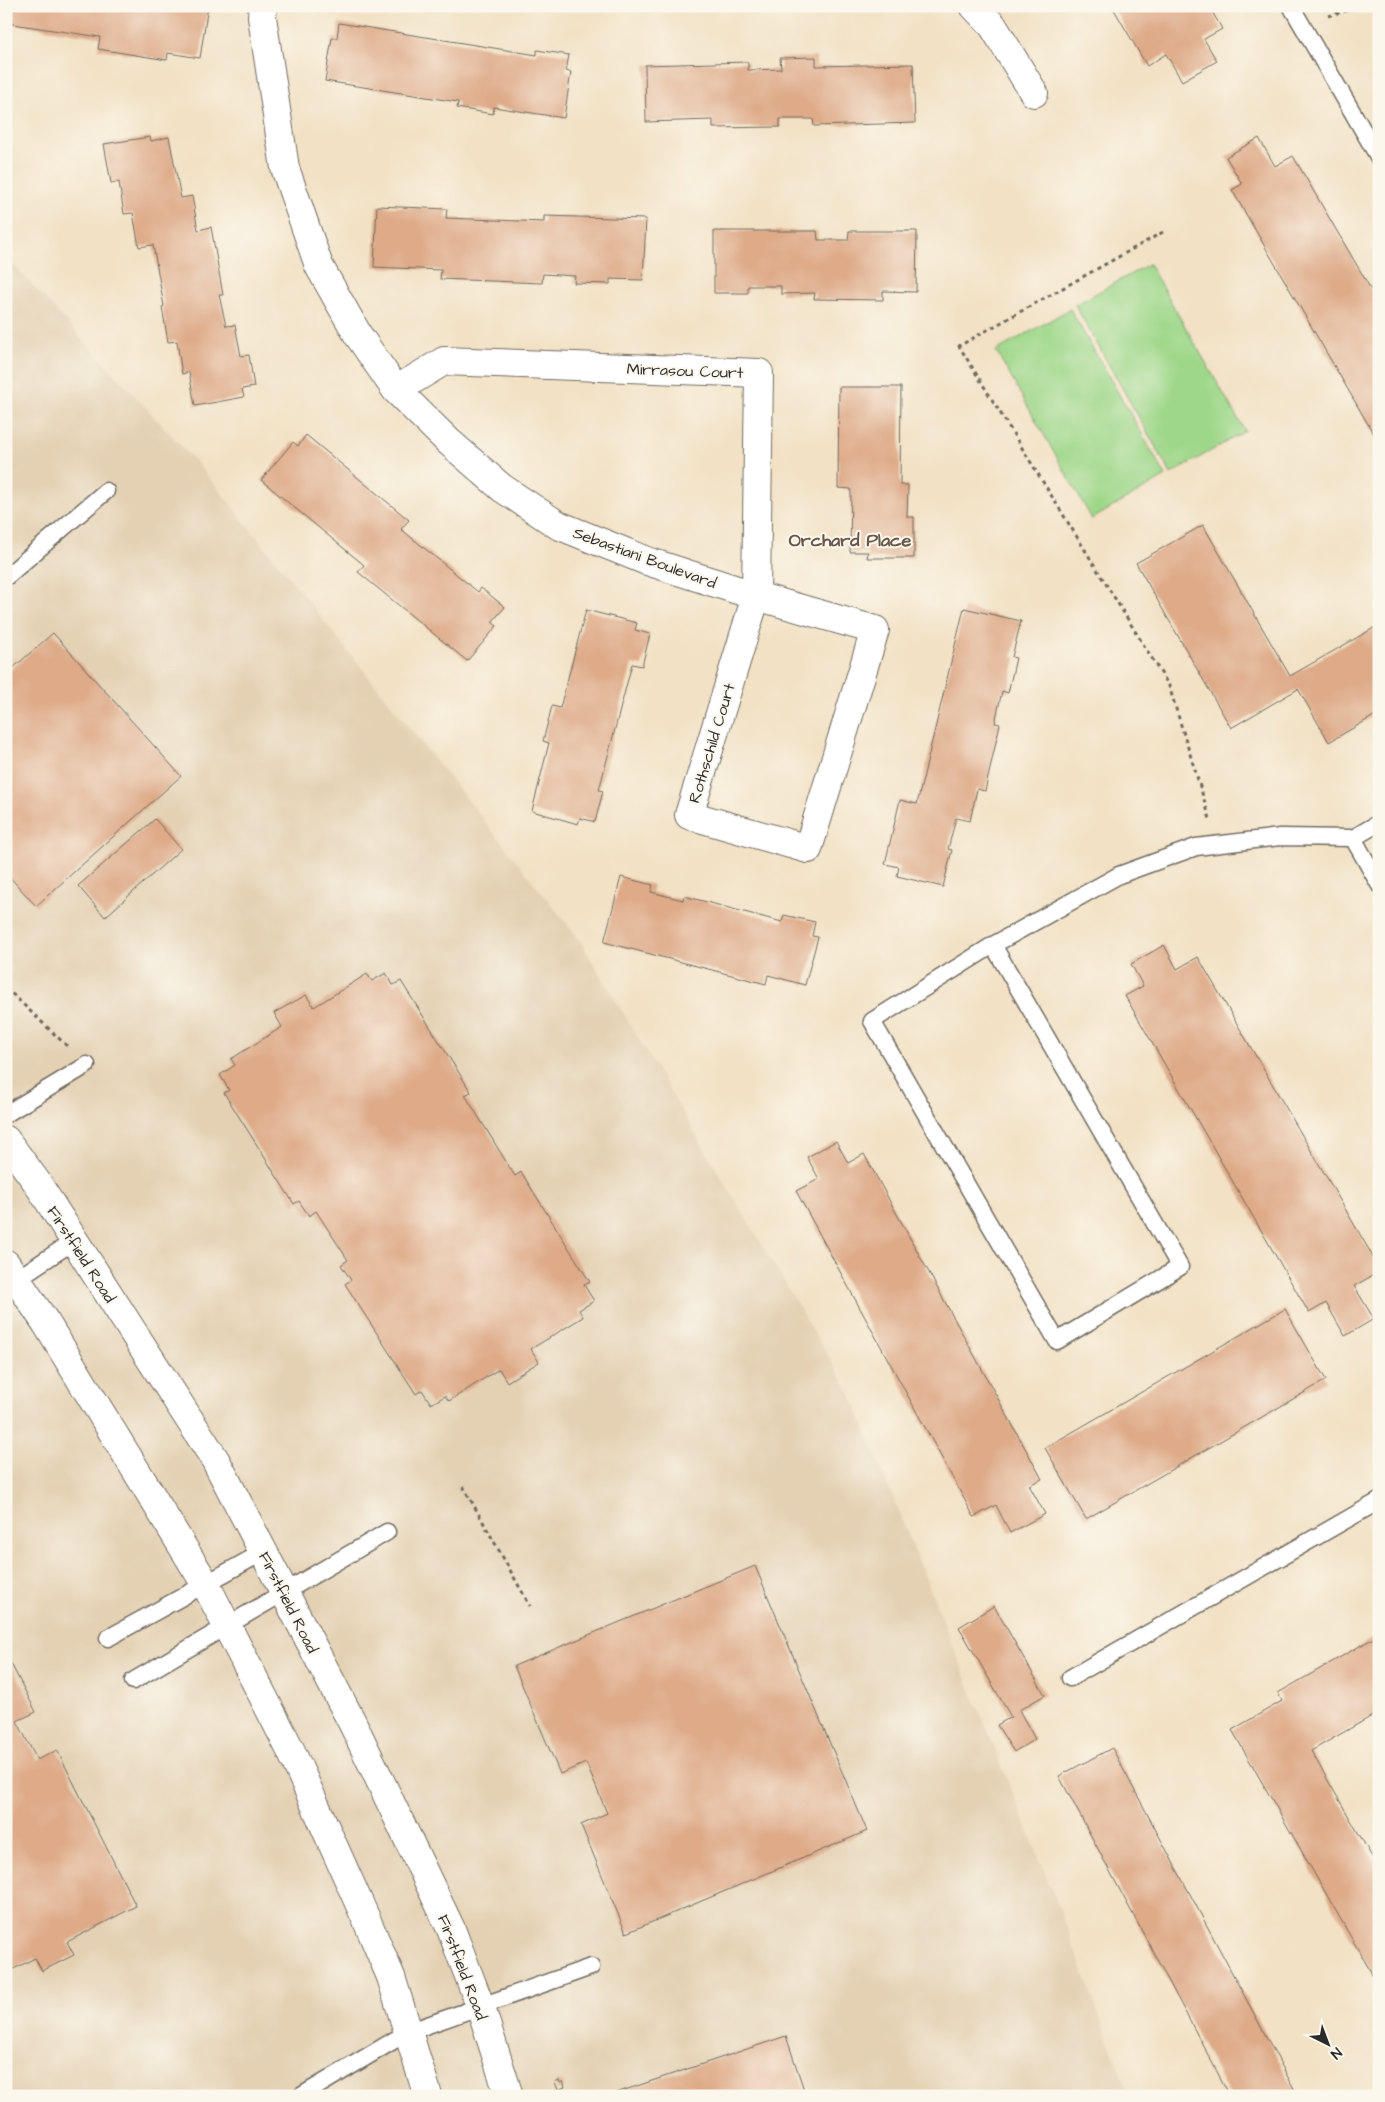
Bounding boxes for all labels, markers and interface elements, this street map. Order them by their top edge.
street label: Mirrasou Court [626,358,744,384]
street label: Sebastiani Boulevard [570,522,719,594]
district label: Orchard Place [789,528,911,553]
street label: Rothschild Court [683,680,741,806]
street label: Firstfield Road [42,1202,121,1307]
street label: Firstfield Road [253,1548,323,1657]
street label: Firstfield Road [432,1911,492,2023]
north arrow [1302,2020,1352,2070]
text: N [1326,2043,1346,2063]

